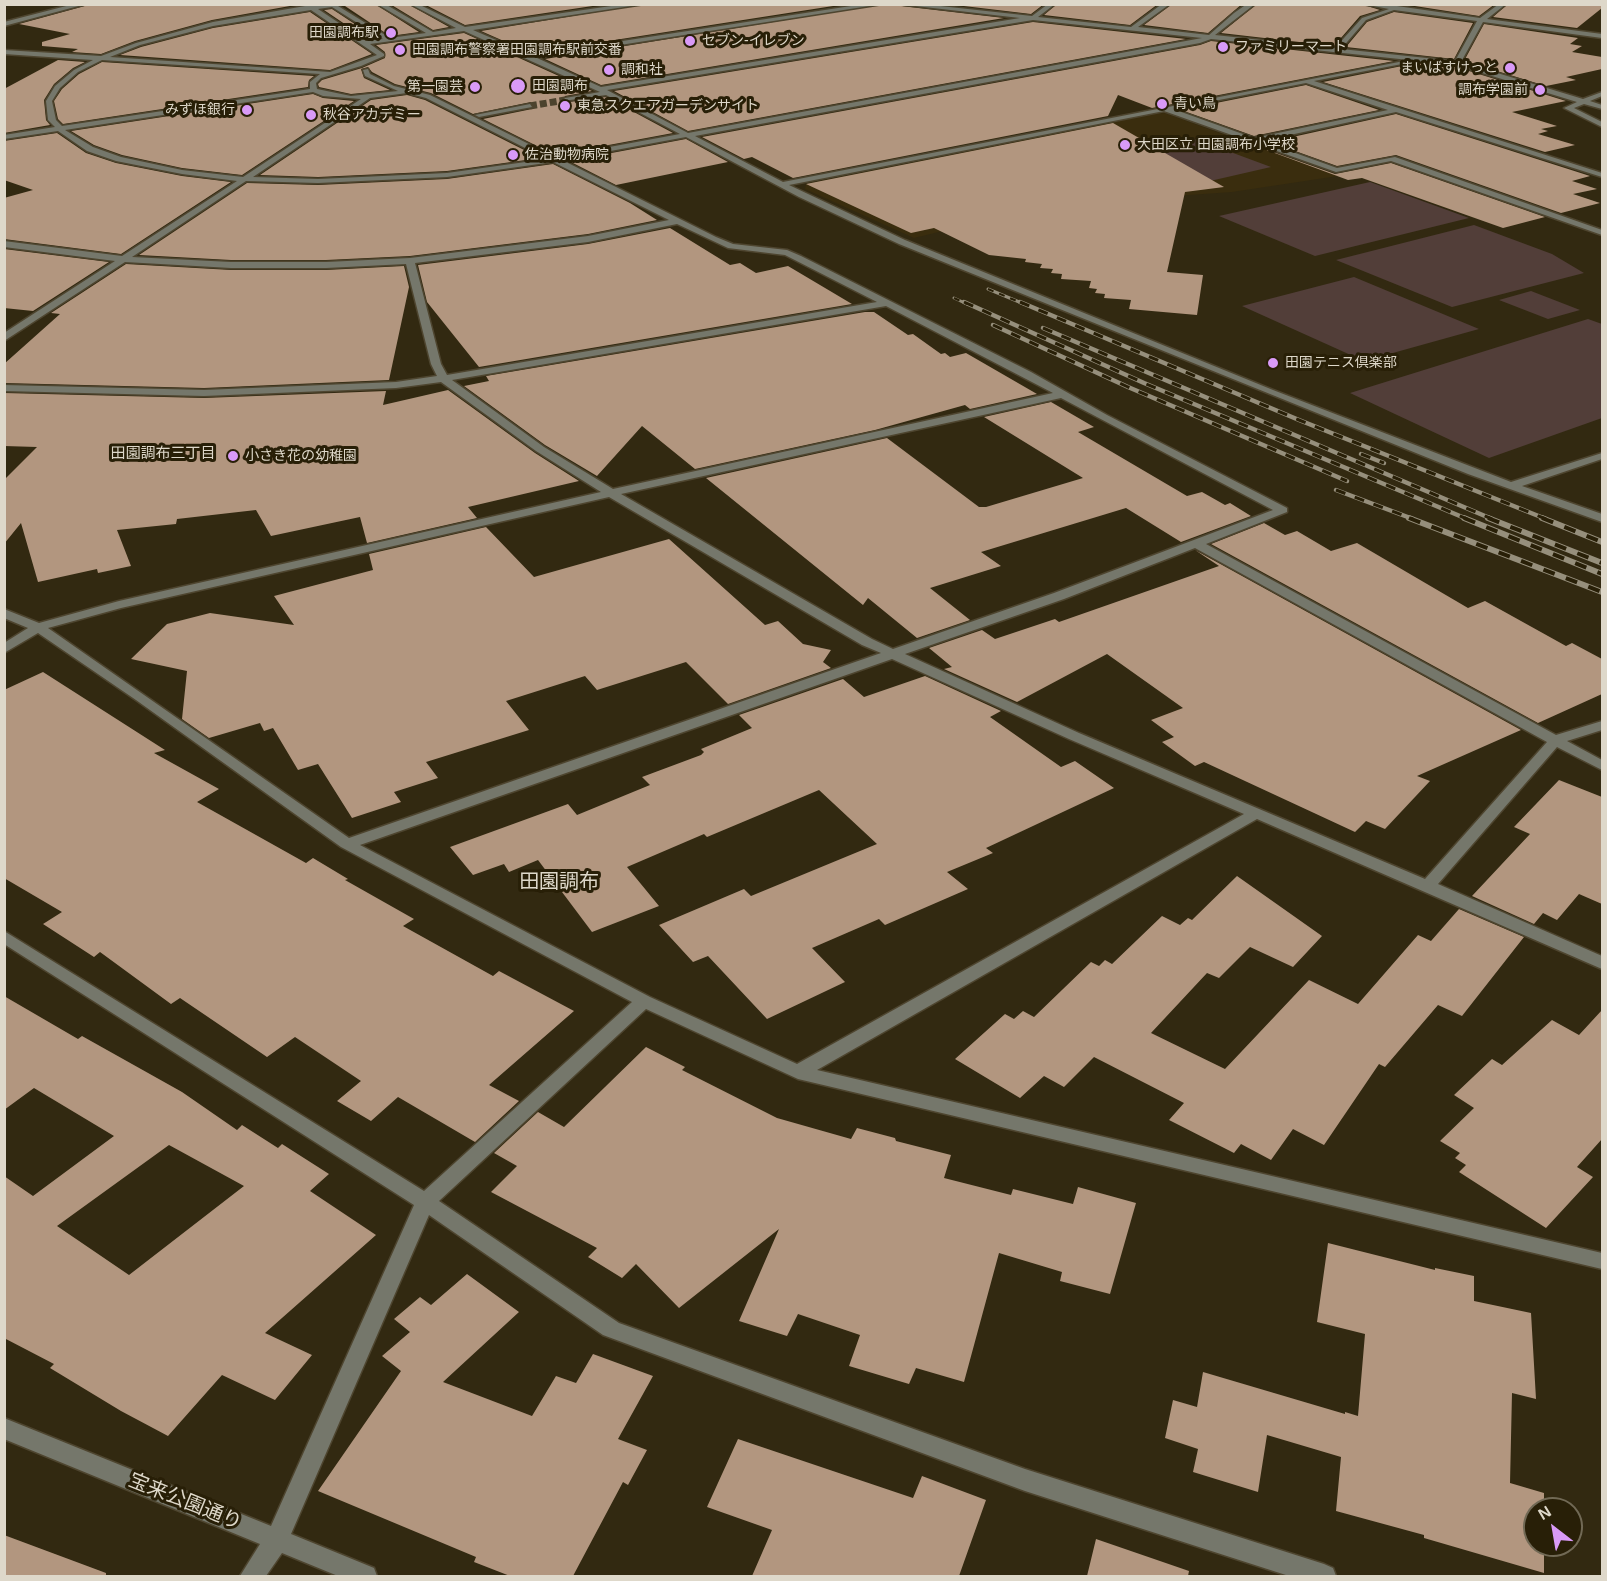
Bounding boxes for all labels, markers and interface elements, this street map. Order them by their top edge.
place label: 田園調布駅 [309,25,379,41]
marker: 田園調布駅 [384,26,398,40]
place label: セブン-イレブン [702,33,805,49]
marker: セブン-イレブン [683,34,697,48]
place label: ファミリーマート [1235,39,1347,55]
marker: ファミリーマート [1216,40,1230,54]
place label: 田園調布警察署田園調布駅前交番 [412,42,622,58]
marker: 田園調布警察署田園調布駅前交番 [393,43,407,57]
place label: まいばすけっと [1400,60,1498,76]
marker: まいばすけっと [1503,61,1517,75]
place label: 調和社 [621,62,663,78]
marker: 調和社 [602,63,616,77]
marker: 田園調布 [509,77,527,95]
place label: 田園調布 [532,78,588,94]
place label: 第一園芸 [407,79,463,95]
marker: 第一園芸 [468,80,482,94]
place label: 調布学園前 [1458,82,1528,98]
marker: 調布学園前 [1533,83,1547,97]
place label: 青い鳥 [1174,96,1216,112]
marker: 青い鳥 [1155,97,1169,111]
place label: 東急スクエアガーデンサイト [577,98,759,114]
marker: 東急スクエアガーデンサイト [558,99,572,113]
place label: みずほ銀行 [165,102,235,118]
marker: みずほ銀行 [240,103,254,117]
place label: 秋谷アカデミー [323,107,421,123]
marker: 秋谷アカデミー [304,108,318,122]
place label: 大田区立 田園調布小学校 [1137,137,1295,153]
marker: 大田区立 田園調布小学校 [1118,138,1132,152]
place label: 佐治動物病院 [525,147,609,163]
marker: 佐治動物病院 [506,148,520,162]
place label: 田園テニス倶楽部 [1285,355,1397,371]
marker: 田園テニス倶楽部 [1266,356,1280,370]
district label: 田園調布三丁目 [111,445,215,463]
place label: 小さき花の幼稚園 [245,448,357,464]
marker: 小さき花の幼稚園 [226,449,240,463]
district label: 田園調布 [519,870,599,894]
street label: 宝来公園通り [125,1468,245,1536]
north arrow [1523,1497,1583,1557]
text: N [1535,1503,1554,1523]

